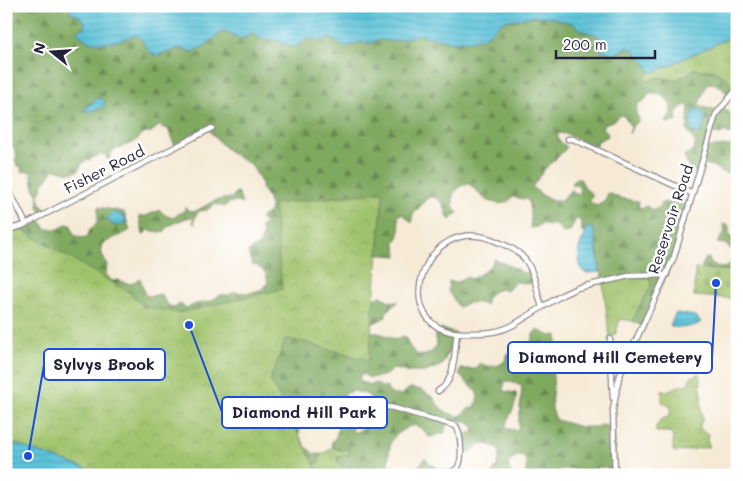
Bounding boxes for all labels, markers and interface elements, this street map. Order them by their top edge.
north arrow [28,28,78,78]
scale bar [556,28,654,60]
text: 200 m [563,34,607,54]
text: N [28,40,50,56]
street label: Fisher Road [60,140,148,198]
street label: Reservoir Road [643,162,697,276]
callout: Diamond Hill Cemetery [508,342,712,373]
text: Diamond Hill Cemetery [518,346,702,367]
callout: Sylvys Brook [44,349,165,380]
text: Sylvys Brook [53,353,155,374]
callout: Diamond Hill Park [222,397,387,428]
text: Diamond Hill Park [232,401,376,422]

